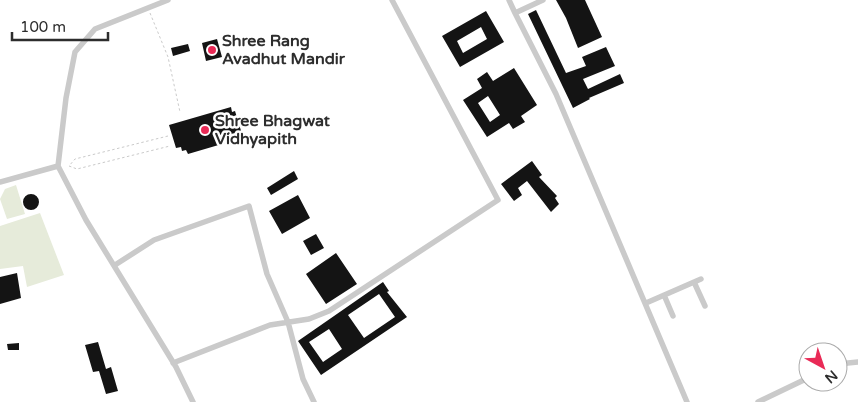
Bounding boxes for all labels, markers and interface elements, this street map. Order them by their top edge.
scale bar [12,10,109,42]
text: 100 m [20,18,66,36]
place label: Shree Rang Avadhut Mandir [222,31,346,69]
marker: Shree Rang Avadhut Mandir [206,44,218,56]
place label: Shree Bhagwat Vidhyapith [215,111,331,149]
marker: Shree Bhagwat Vidhyapith [199,124,211,136]
north arrow [798,342,848,392]
text: N [821,366,841,387]

